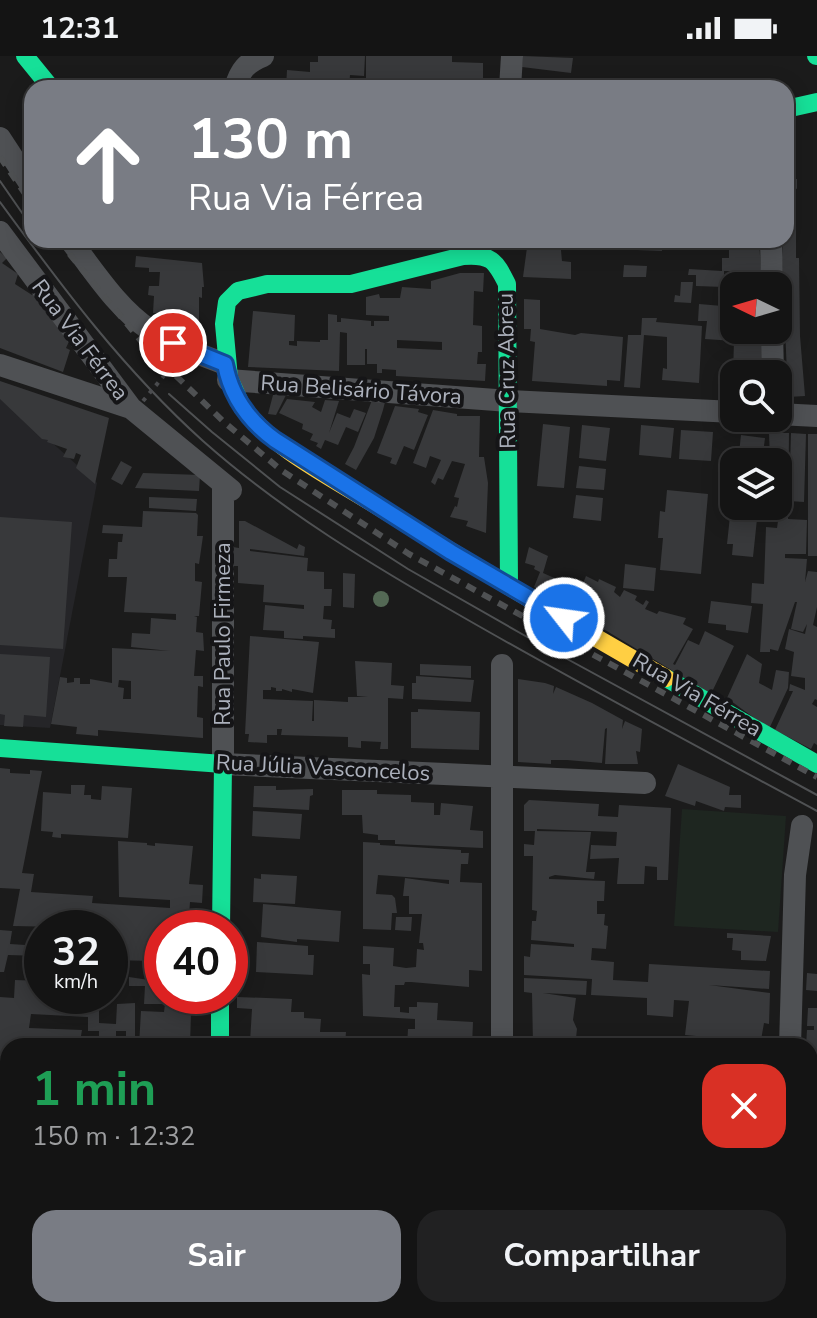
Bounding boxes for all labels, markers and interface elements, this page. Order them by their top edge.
text: 12:31 [40,8,119,49]
text: 130 m [188,101,353,178]
icon: ahead [56,112,160,216]
text: Rua Via Férrea [188,174,424,223]
north arrow [720,272,792,344]
map controls [720,272,792,520]
street label: Rua Via Férrea [25,273,135,407]
street label: Rua Cruz Abreu [491,293,523,449]
pin [139,309,207,377]
icon: arrive [151,321,195,365]
button: search [720,360,792,432]
street label: Rua Belisário Távora [259,368,463,412]
button: layers [720,448,792,520]
street label: Rua Paulo Firmeza [208,542,238,726]
position arrow [522,576,606,660]
street label: Rua Via Férrea [627,646,767,744]
street label: Rua Júlia Vasconcelos [215,747,431,789]
speed limit sign: 40 [144,910,248,1014]
text: 32 [52,925,100,979]
text: km/h [54,968,98,995]
text: 1 min [32,1056,156,1122]
button: close [702,1064,786,1148]
text: 150 m · 12:32 [32,1119,195,1154]
button: Sair [32,1210,401,1302]
button: Compartilhar [417,1210,786,1302]

